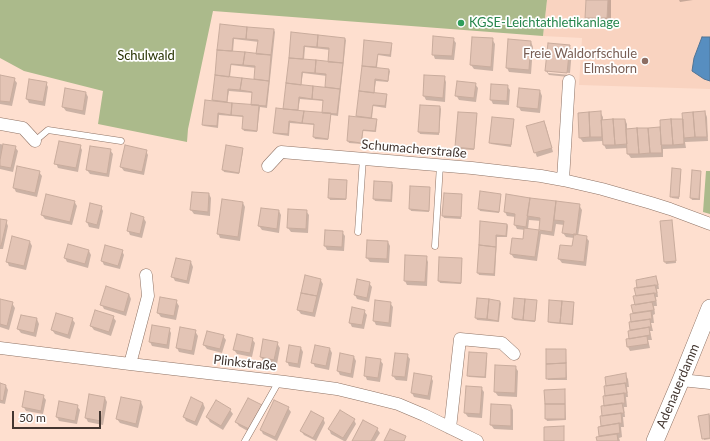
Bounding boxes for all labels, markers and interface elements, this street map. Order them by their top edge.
place label: KGSE-Leichtathletikanlage [469,15,620,31]
marker: KGSE-Leichtathletikanlage [456,18,466,28]
place label: Freie Waldorfschule Elmshorn [523,46,637,77]
park label: Schulwald [117,48,175,64]
marker: Freie Waldorfschule Elmshorn [640,56,650,66]
street label: Schumacherstraße [361,137,467,161]
street label: Adenauerdamm [653,341,703,431]
street label: Plinkstraße [213,352,277,374]
scale bar [14,403,103,429]
text: 50 m [19,410,46,425]

